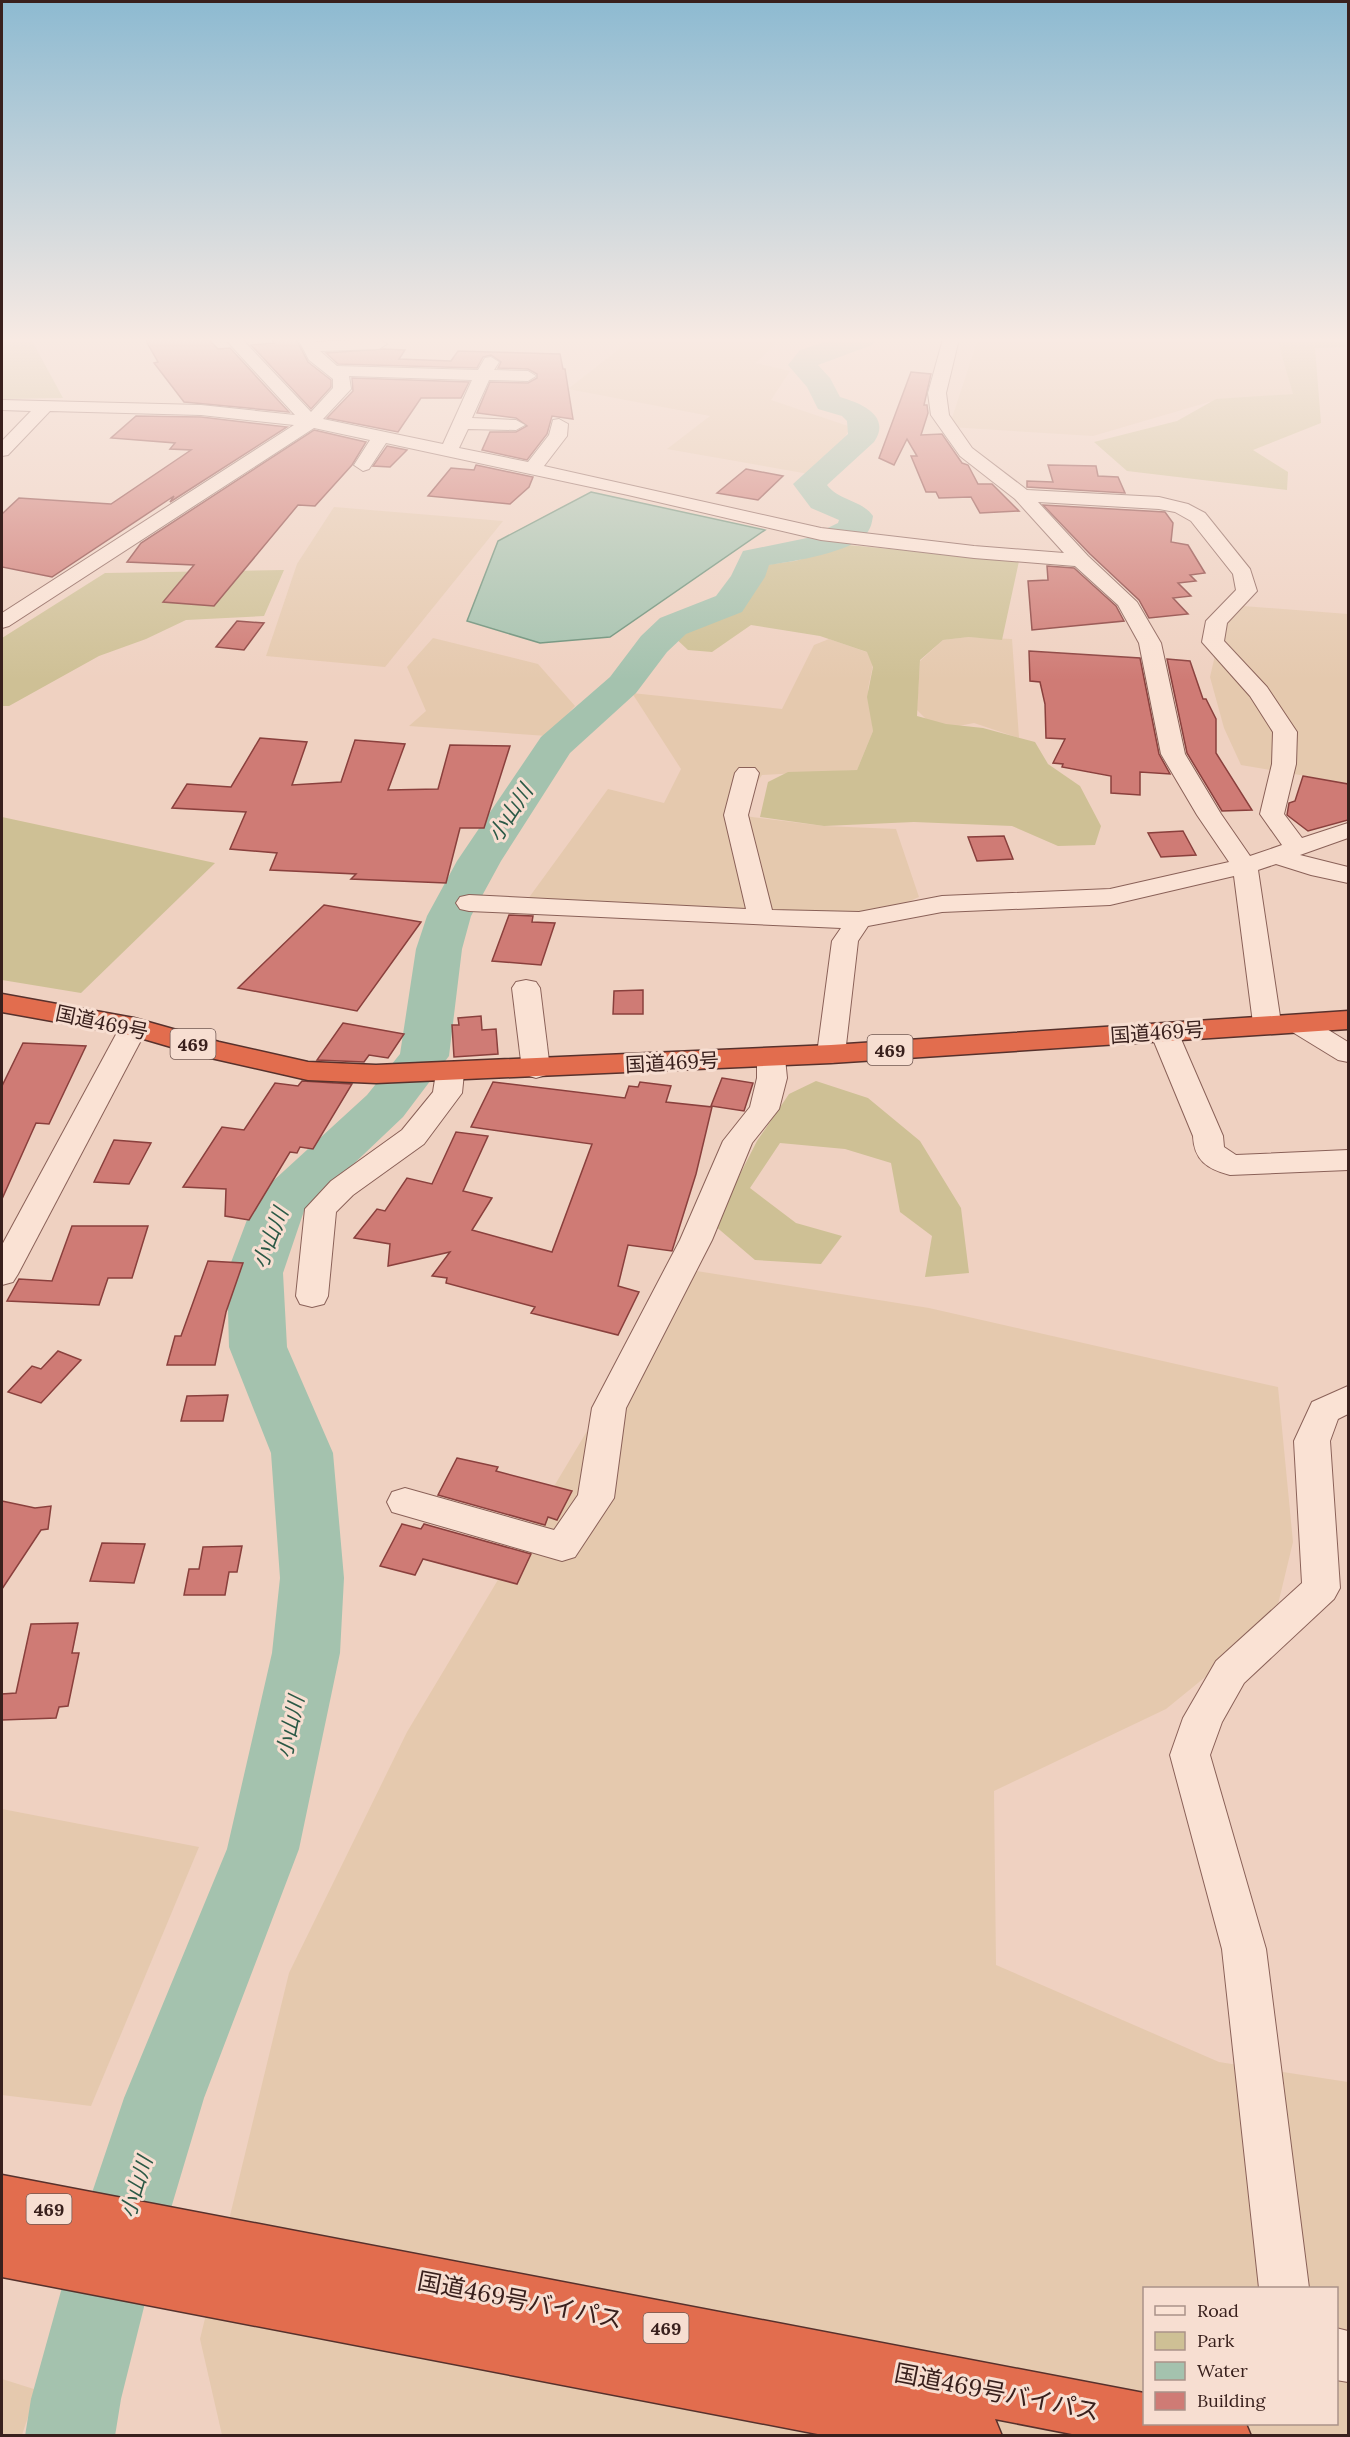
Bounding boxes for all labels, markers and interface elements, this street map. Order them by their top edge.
water label: 小山川 [482,778,540,847]
street label: 国道469号 [53,1000,151,1044]
street label: 国道469号 [1109,1016,1205,1048]
road number: 469 [170,1029,216,1059]
road number: 469 [868,1035,912,1065]
street label: 国道469号 [624,1047,720,1077]
water label: 小山川 [246,1202,295,1272]
water label: 小山川 [270,1691,310,1761]
water label: 小山川 [114,2151,159,2221]
road number: 469 [26,2194,72,2224]
street label: 国道469号バイパス [415,2265,625,2335]
legend [1143,2287,1338,2425]
text: Road [1197,2299,1239,2322]
road number: 469 [644,2313,688,2343]
text: Park [1197,2329,1235,2352]
street label: 国道469号バイパス [892,2357,1102,2427]
text: Water [1197,2359,1248,2382]
text: Building [1197,2389,1267,2412]

